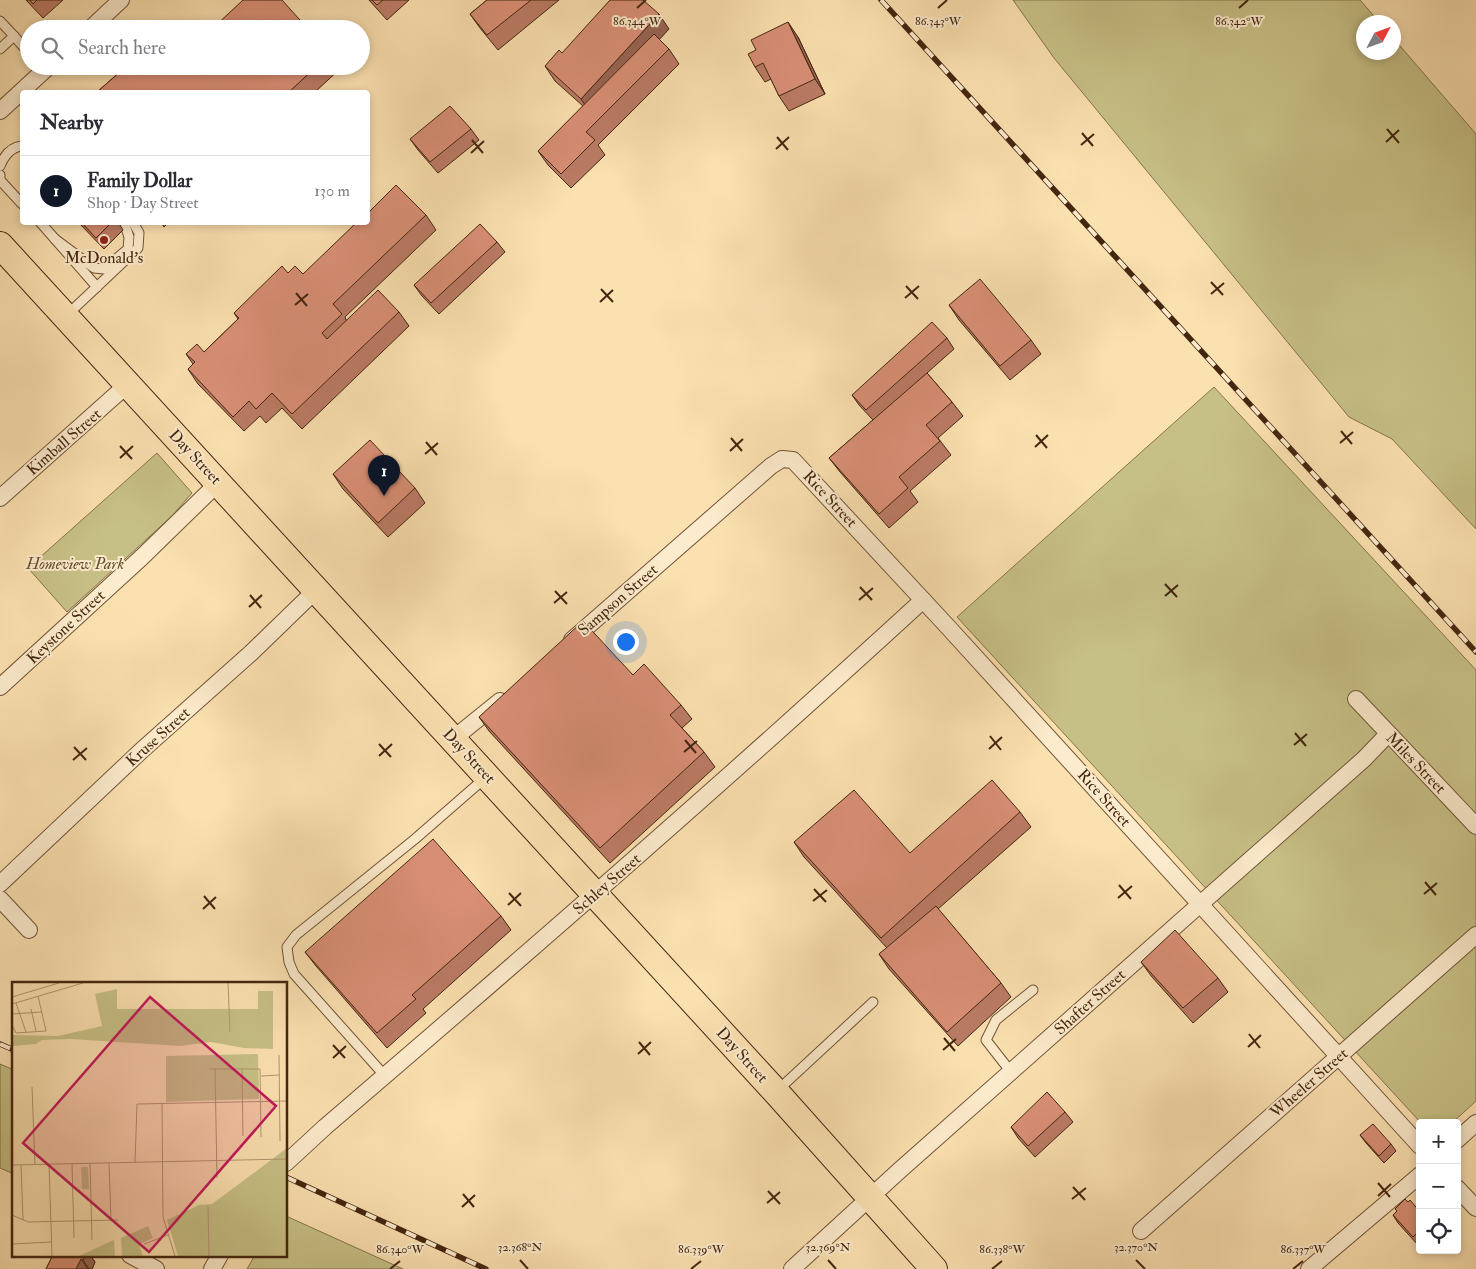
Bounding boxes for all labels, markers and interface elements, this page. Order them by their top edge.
text: 86.344°W [613,14,662,29]
text: 86.343°W [915,14,962,29]
text: 86.342°W [1215,14,1264,29]
north arrow [1356,15,1401,60]
search box [20,20,370,75]
icon: search [38,34,66,62]
text: Search here [78,36,166,60]
text: Nearby [40,109,103,136]
text: Family Dollar [87,169,192,193]
text: 1 [53,181,59,201]
text: 130 m [314,181,350,201]
text: Shop · Day Street [87,193,198,213]
marker: McDonald's [98,234,110,246]
place label: McDonald's [65,248,143,268]
street label: Kimball Street [23,404,105,480]
street label: Day Street [164,425,226,489]
pin: 1 [368,455,400,496]
street label: Rice Street [799,466,861,532]
park label: Homeview Park [25,554,124,574]
street label: Sampson Street [574,560,663,641]
street label: Keystone Street [23,586,109,668]
your location [613,629,639,655]
street label: Kruse Street [122,703,194,771]
street label: Day Street [438,724,500,788]
street label: Miles Street [1382,728,1450,798]
street label: Rice Street [1073,765,1135,831]
street label: Schley Street [569,849,645,919]
street label: Shafter Street [1050,965,1130,1039]
inset map [12,982,288,1256]
street label: Day Street [712,1023,772,1087]
street label: Wheeler Street [1265,1044,1352,1123]
map controls [1416,1119,1461,1254]
button: + [1416,1119,1461,1164]
button: − [1416,1164,1461,1209]
button: locate [1416,1209,1461,1254]
text: 32.368°N [498,1240,542,1255]
text: 32.369°N [806,1240,851,1255]
text: 32.370°N [1114,1240,1158,1255]
text: 86.340°W [376,1242,425,1257]
text: 86.339°W [678,1242,725,1257]
text: 86.338°W [979,1242,1025,1257]
text: 86.337°W [1280,1242,1326,1257]

